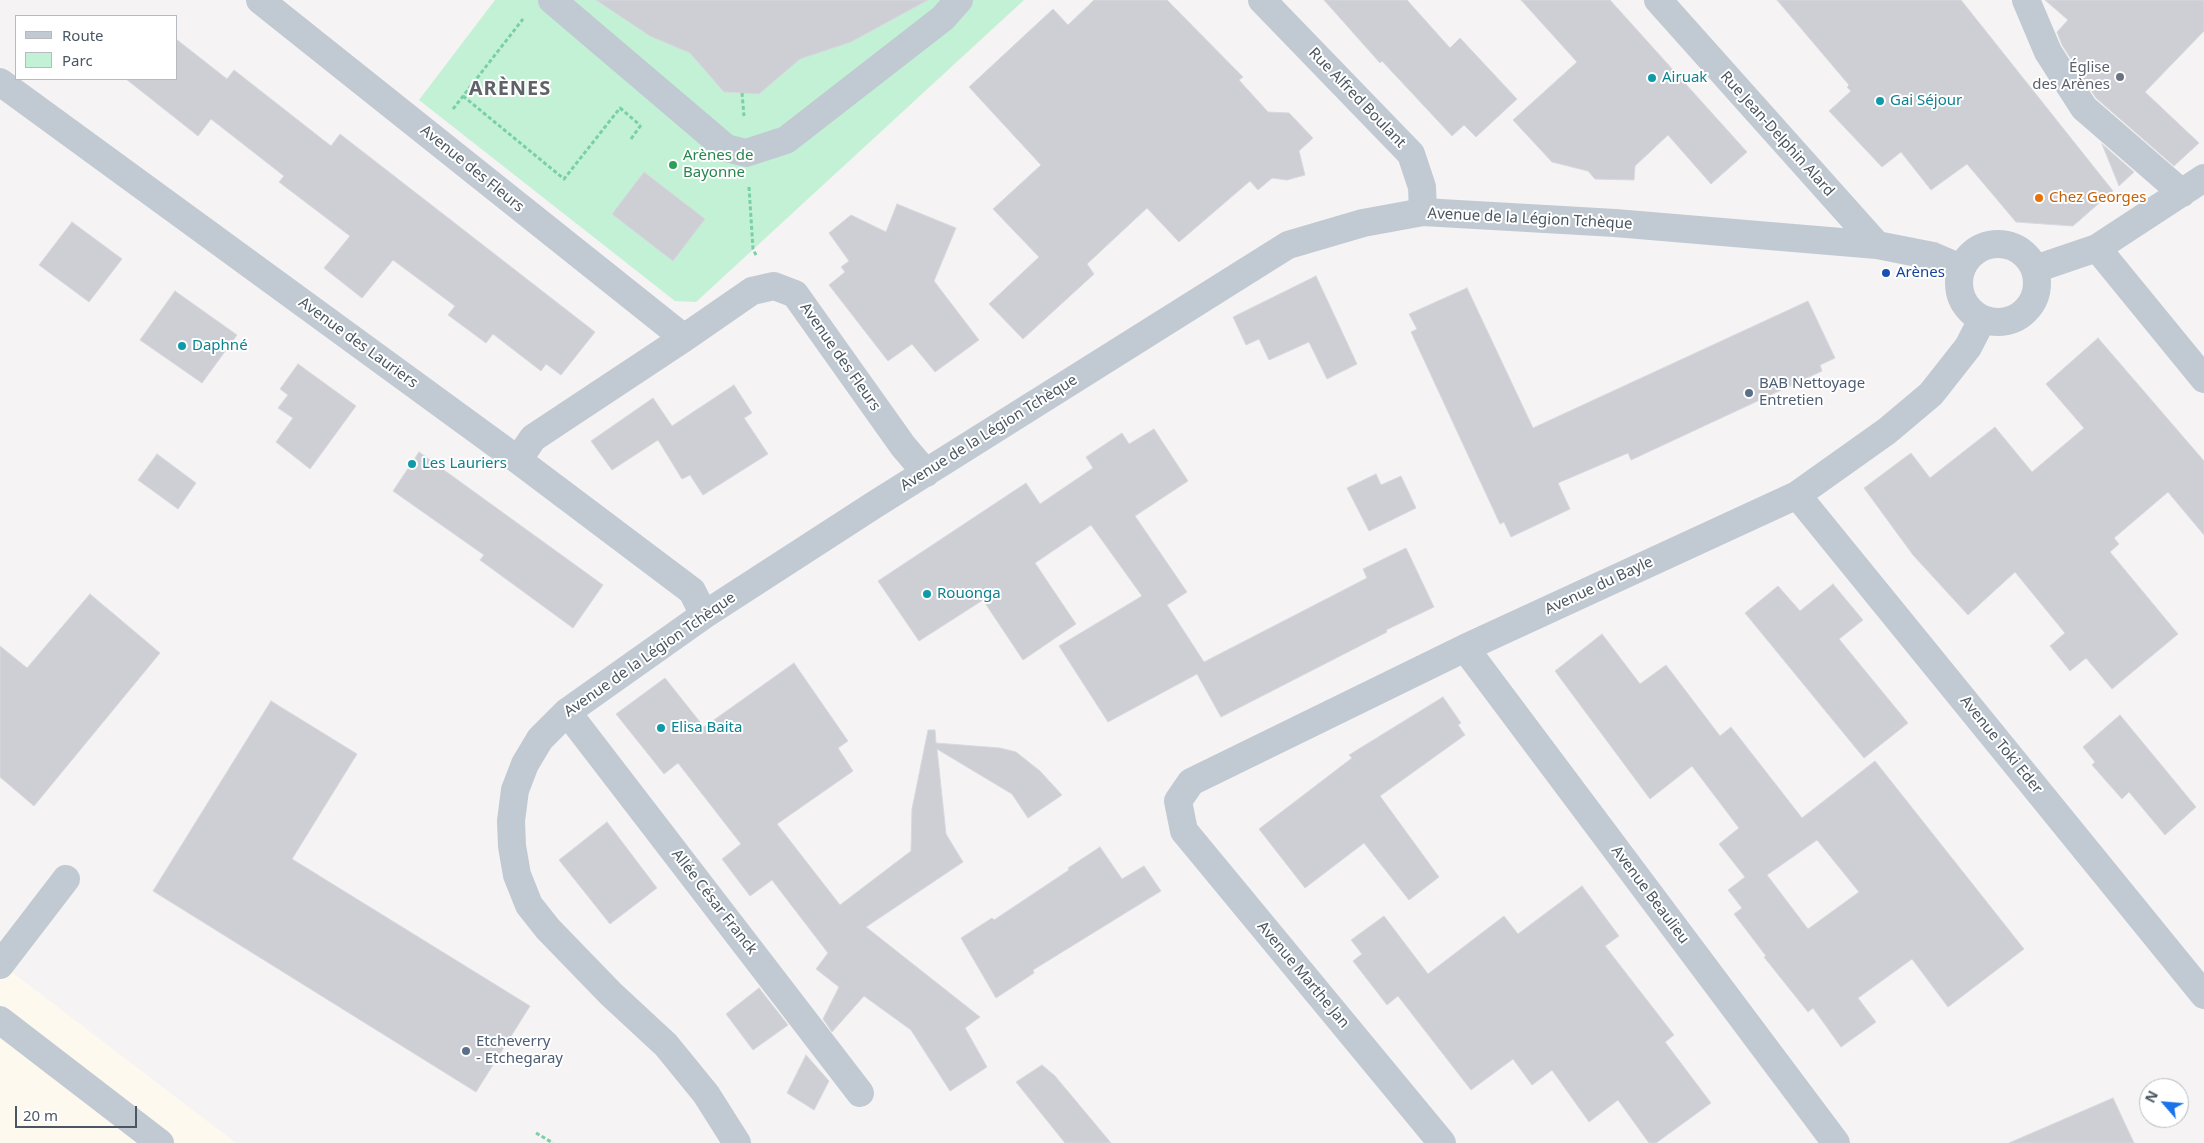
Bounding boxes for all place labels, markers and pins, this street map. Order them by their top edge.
place label: Église des Arènes [2032,59,2110,94]
place label: Airuak [1662,69,1707,87]
marker: Église des Arènes [2114,71,2126,83]
marker: Airuak [1646,72,1658,84]
place label: Gai Séjour [1890,92,1962,110]
marker: Gai Séjour [1874,95,1886,107]
place label: Arènes de Bayonne [683,147,753,182]
marker: Arènes de Bayonne [667,159,679,171]
place label: Chez Georges [2049,189,2146,207]
marker: Chez Georges [2033,192,2045,204]
place label: Arènes [1896,264,1945,282]
marker: Arènes [1880,267,1892,279]
place label: Daphné [192,337,248,355]
marker: Daphné [176,340,188,352]
place label: BAB Nettoyage Entretien [1759,375,1865,410]
marker: BAB Nettoyage Entretien [1743,387,1755,399]
place label: Les Lauriers [422,455,507,473]
marker: Les Lauriers [406,458,418,470]
place label: Rouonga [937,585,1001,603]
marker: Rouonga [921,588,933,600]
place label: Elisa Baita [671,719,742,737]
marker: Elisa Baita [655,722,667,734]
place label: Etcheverry - Etchegaray [476,1033,563,1068]
marker: Etcheverry - Etchegaray [460,1045,472,1057]

